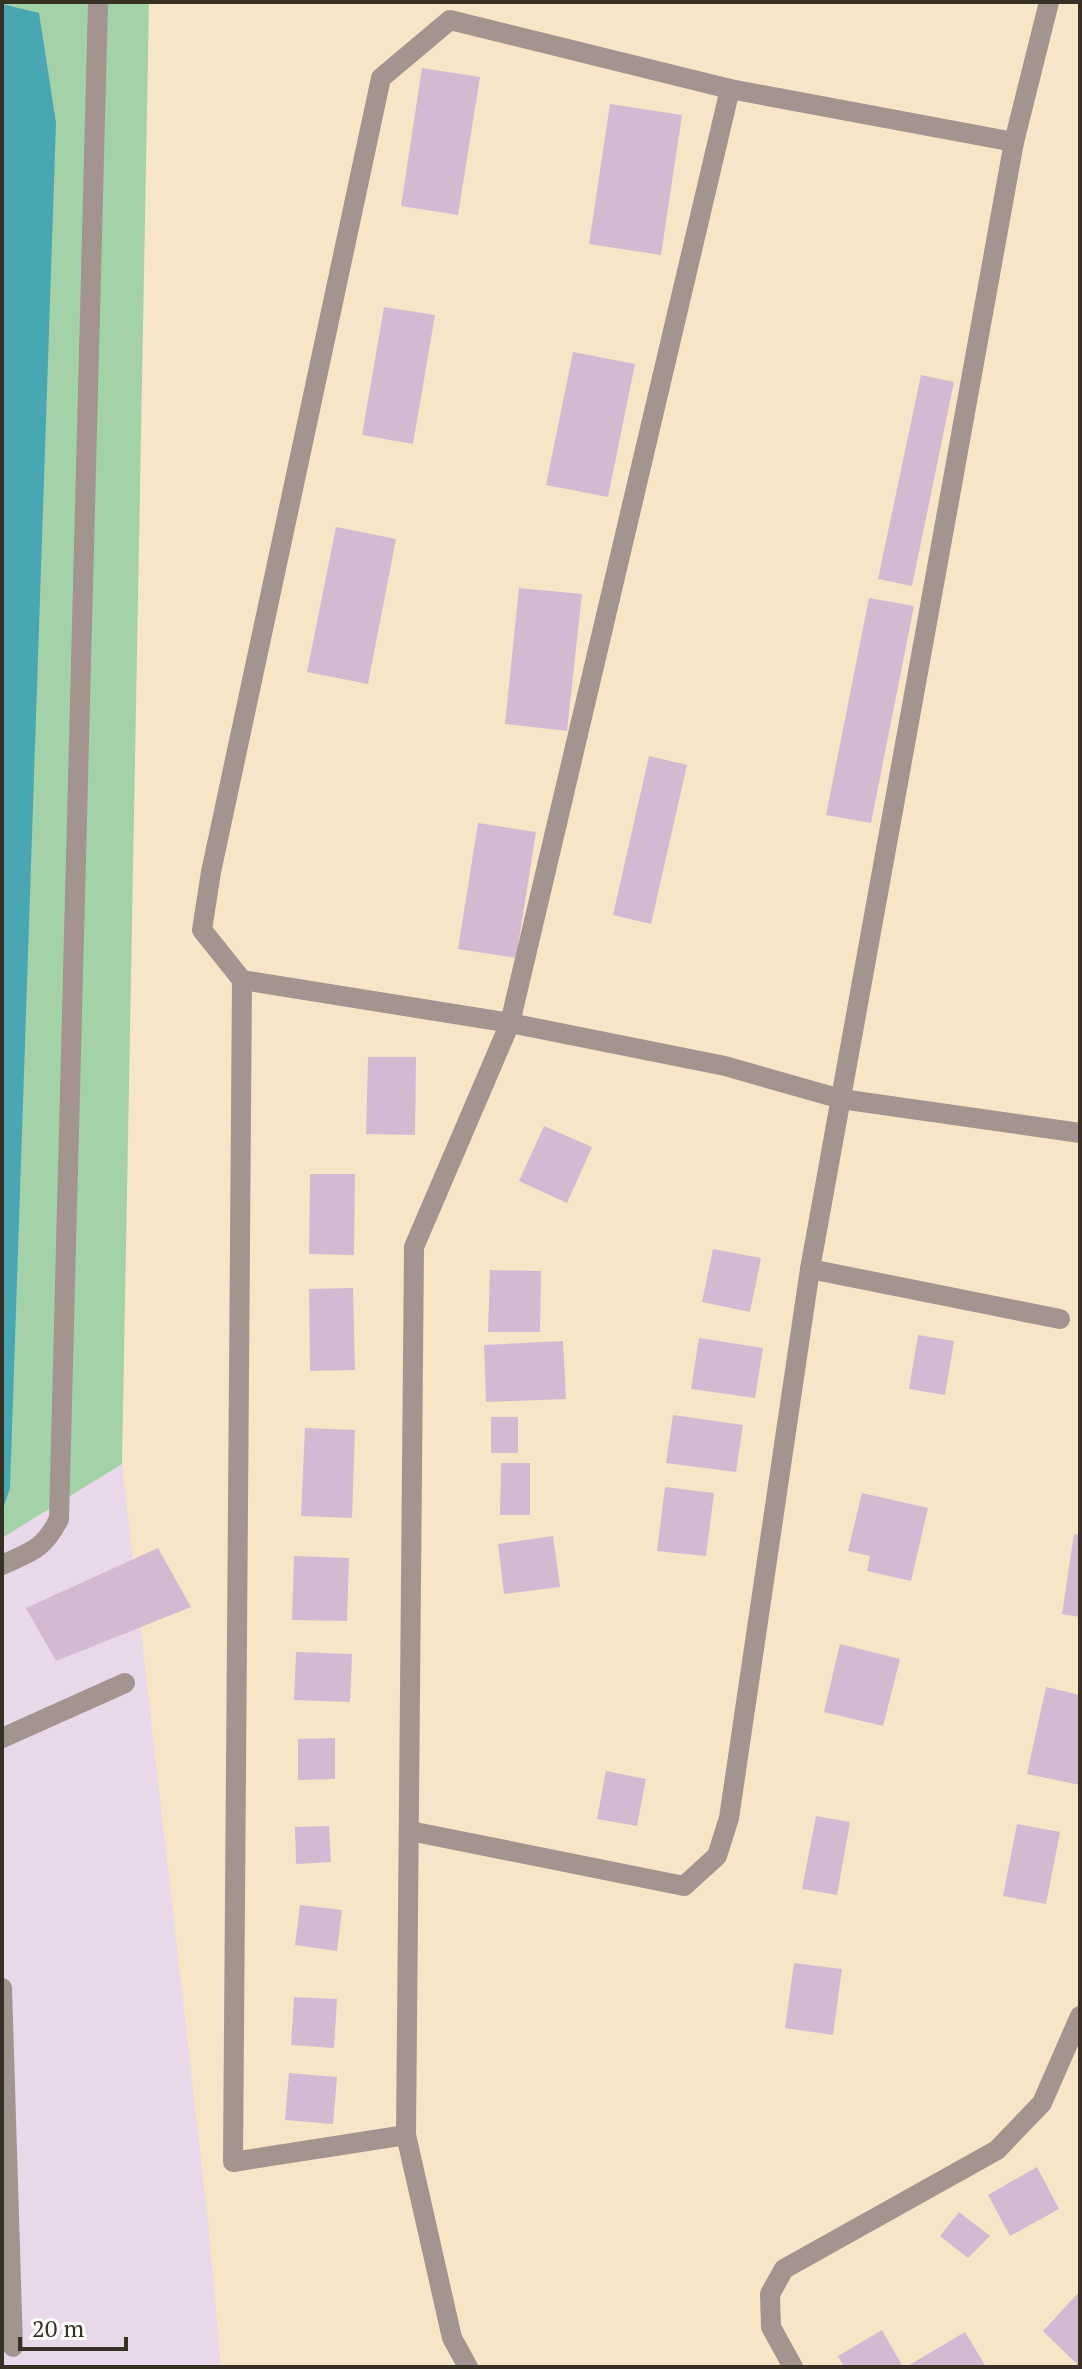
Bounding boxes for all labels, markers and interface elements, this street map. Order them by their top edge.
scale bar [20,2301,126,2351]
text: 20 m [32,2312,84,2344]

